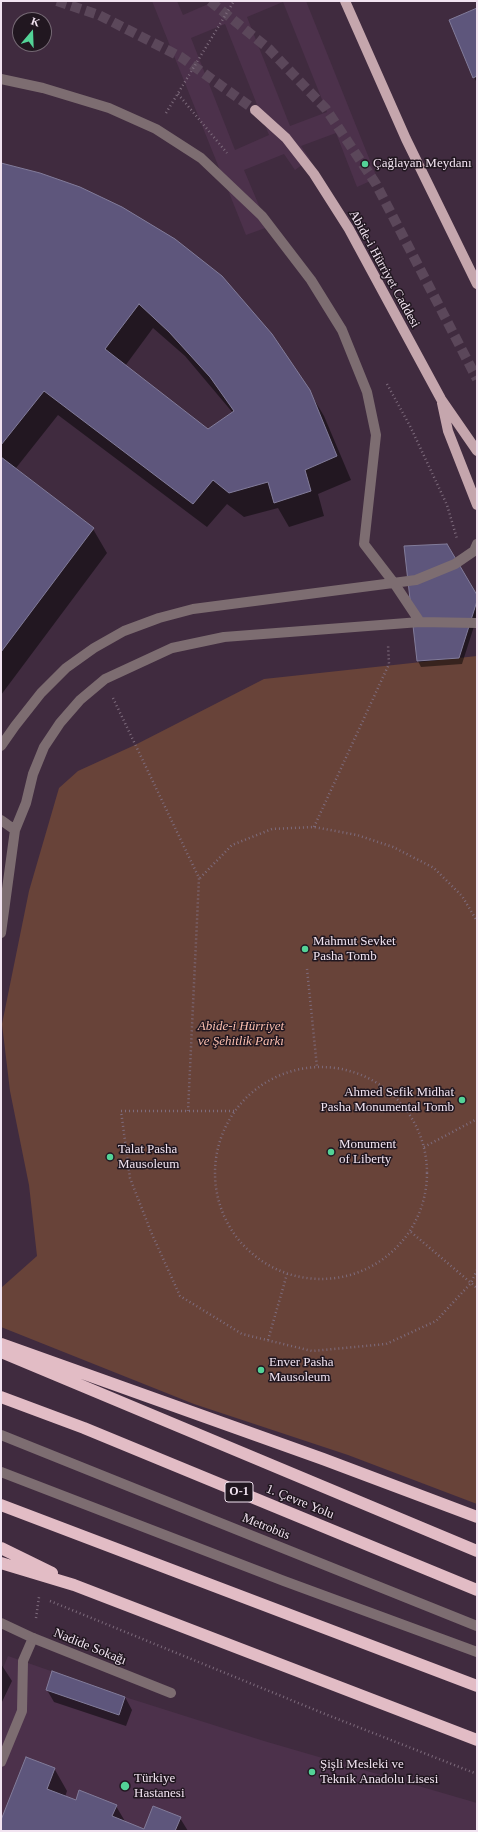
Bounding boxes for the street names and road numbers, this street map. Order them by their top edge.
street label: Abide-i Hürriyet Caddesi [345,207,423,331]
street label: 1. Çevre Yolu [264,1481,336,1523]
road number: O-1 [225,1482,253,1502]
street label: Metrobüs [240,1510,292,1544]
street label: Nadide Sokağı [51,1625,129,1669]

